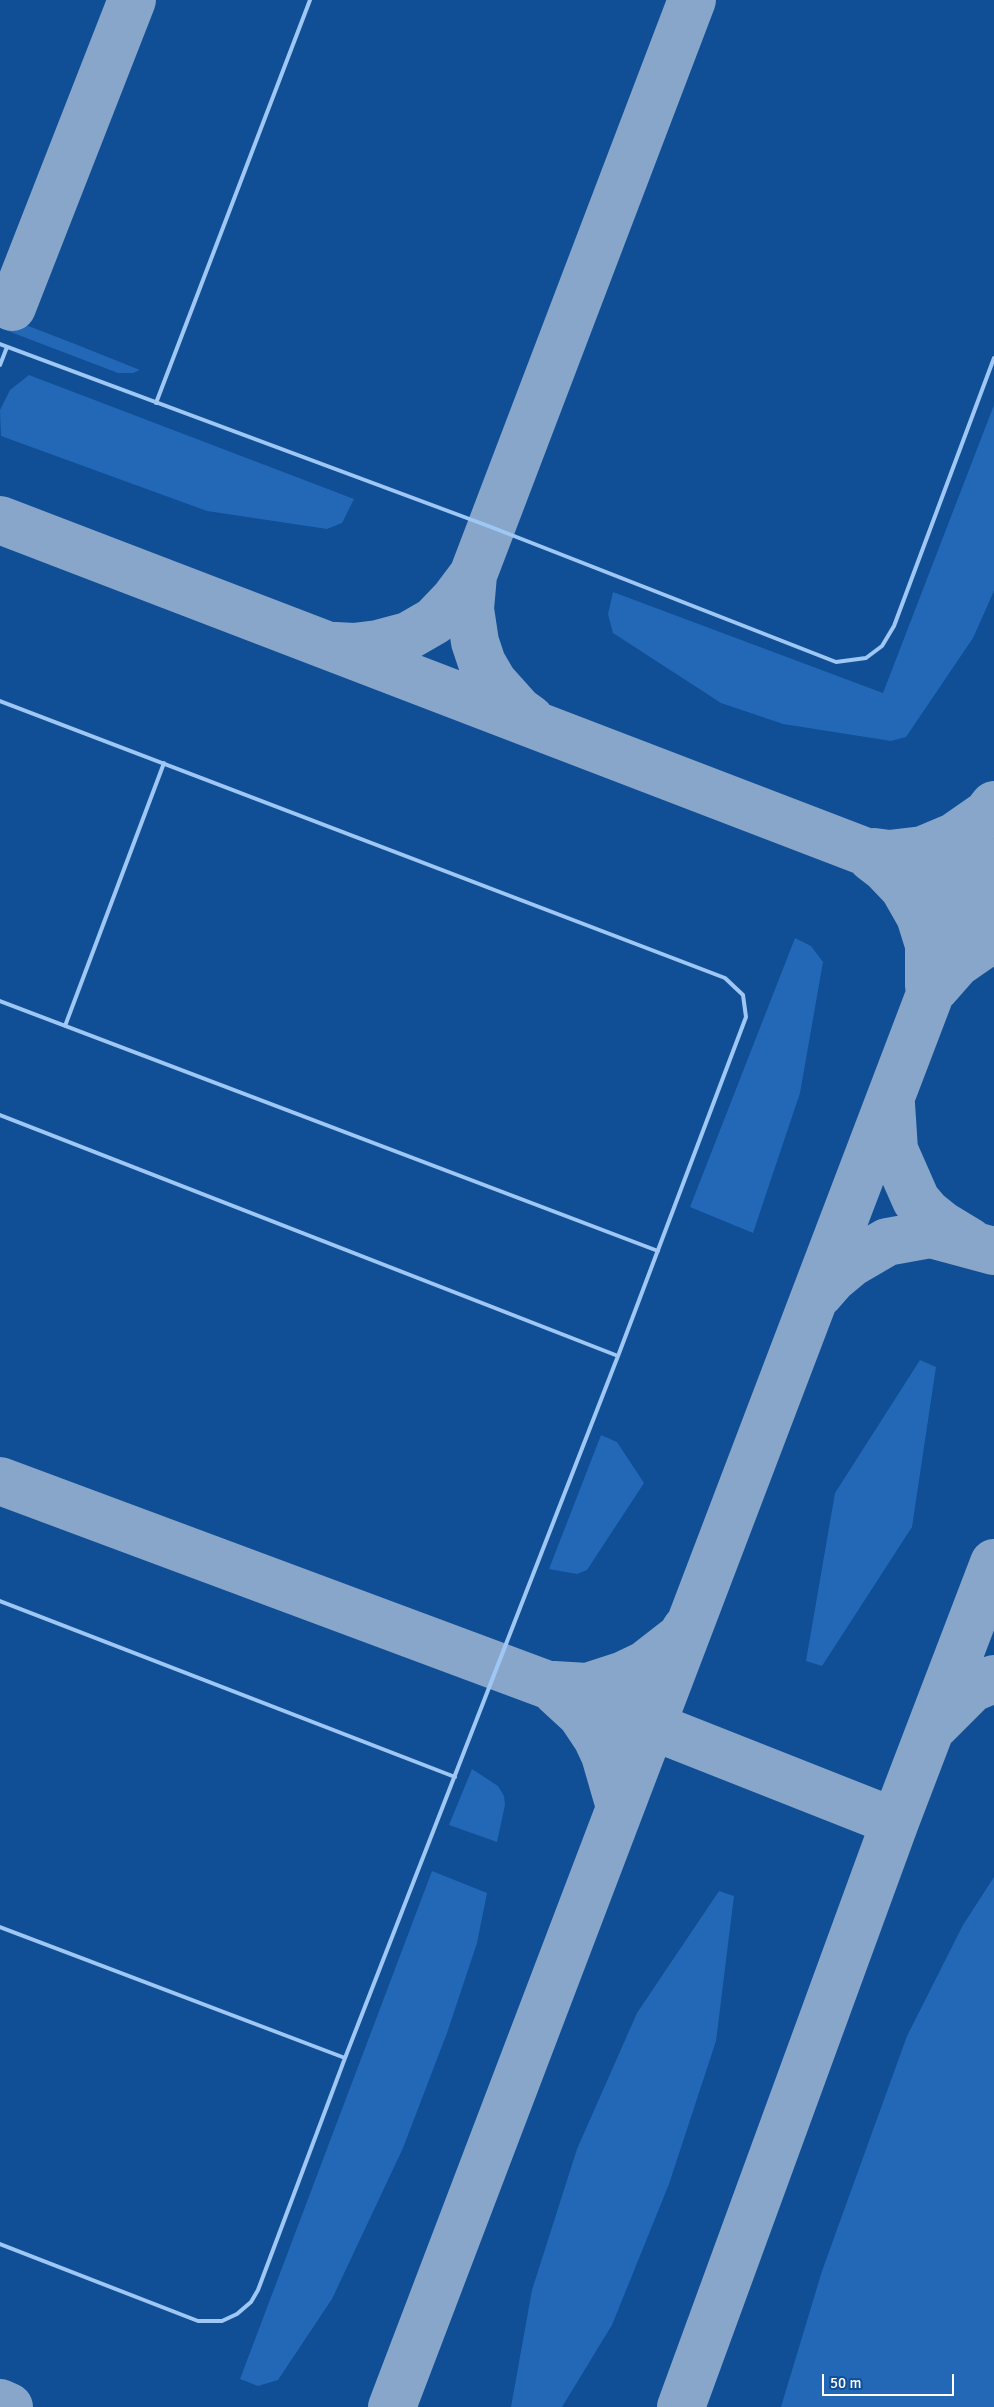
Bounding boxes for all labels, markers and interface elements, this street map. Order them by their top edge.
scale bar [824,2364,956,2396]
text: 50 m [830,2374,861,2392]

